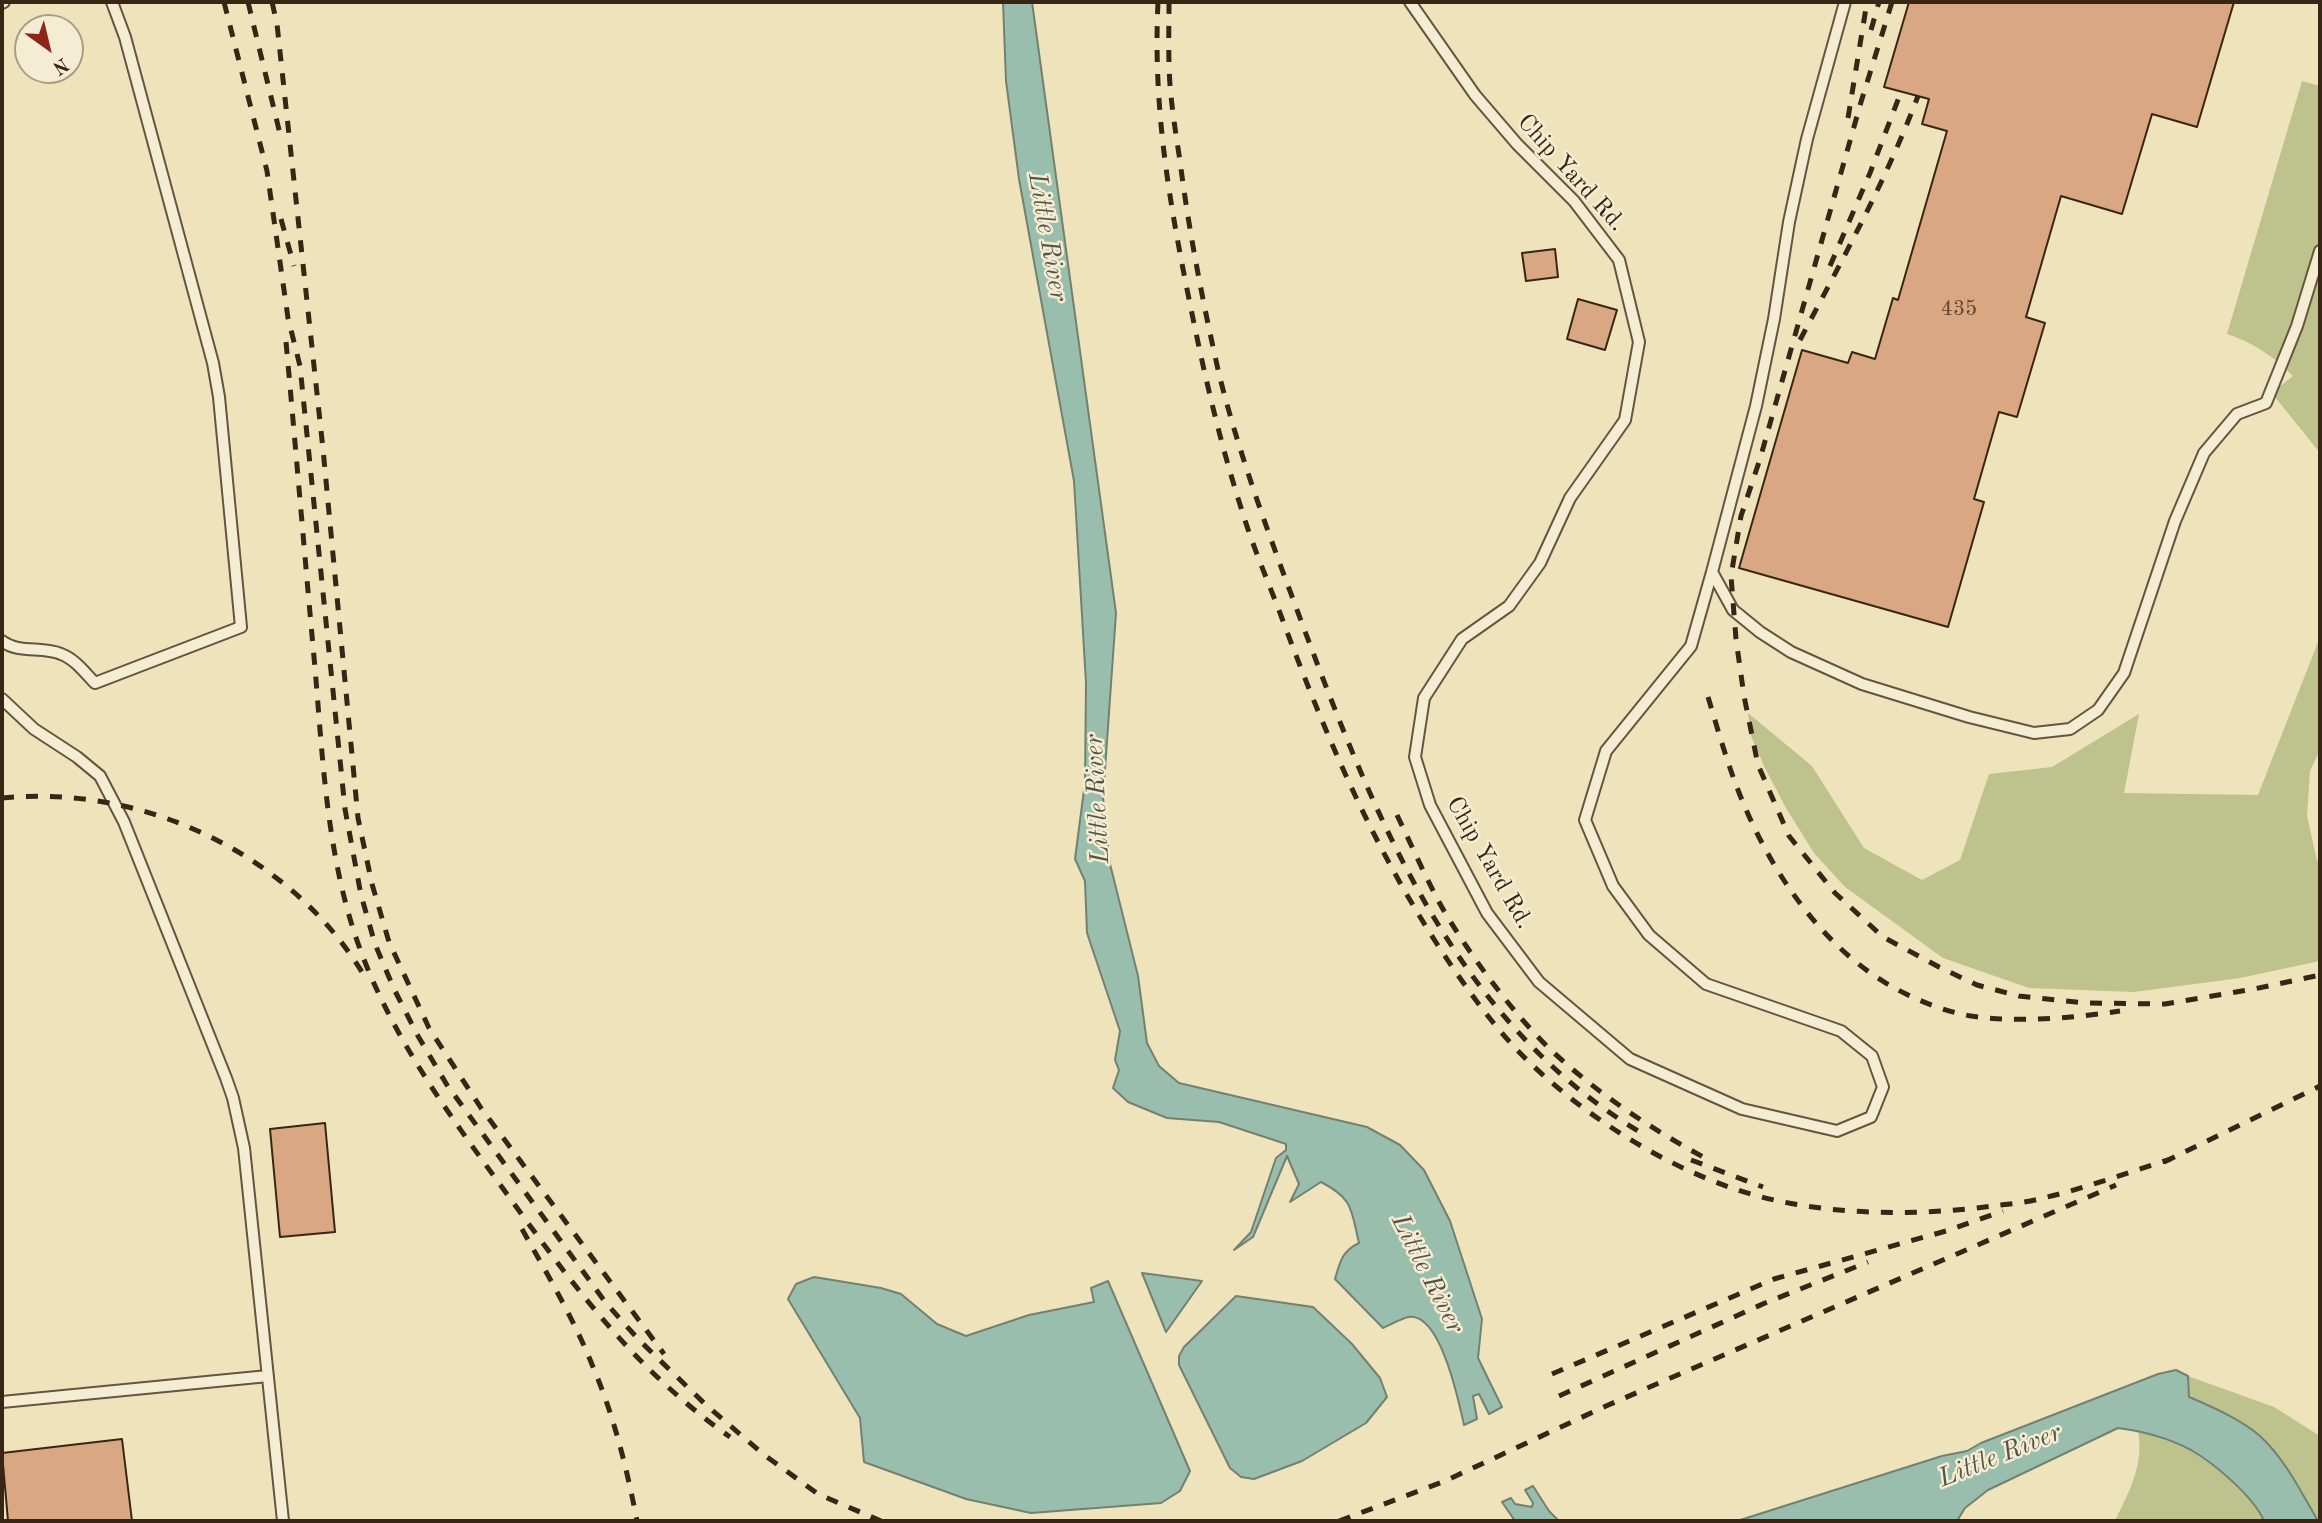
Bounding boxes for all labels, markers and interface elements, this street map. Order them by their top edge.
north arrow [14,14,84,84]
text: N [49,53,71,77]
street label: Chip Yard Rd. [1511,108,1631,238]
water label: Little River [1020,170,1074,304]
house number: 435 [1941,296,1977,322]
water label: Little River [1079,733,1117,865]
street label: Chip Yard Rd. [1440,792,1538,934]
water label: Little River [1384,1209,1470,1339]
water label: Little River [1934,1417,2066,1495]

